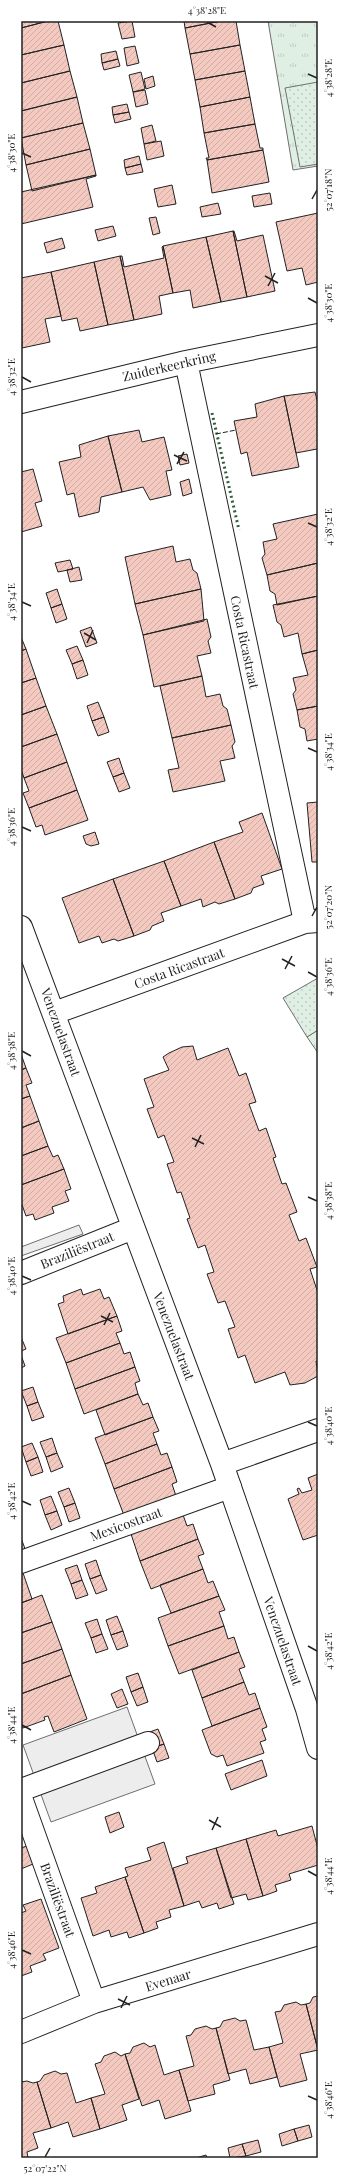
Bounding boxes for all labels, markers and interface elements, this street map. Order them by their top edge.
text: 4°38'28"E [188,3,226,17]
text: 4°38'28"E [321,59,335,97]
text: 4°38'30"E [4,134,18,172]
text: 52°07'18"N [321,169,335,211]
text: 4°38'30"E [321,284,335,322]
street label: Zuiderkeerkring [121,346,217,385]
text: 4°38'32"E [4,358,18,396]
text: 4°38'32"E [321,508,335,546]
text: 4°38'34"E [4,583,18,621]
street label: Costa Ricastraat [227,594,264,690]
text: 4°38'34"E [321,733,335,771]
text: 4°38'36"E [4,808,18,846]
text: 52°07'20"N [321,885,335,929]
street label: Costa Ricastraat [131,943,227,992]
text: 4°38'36"E [321,958,335,996]
street label: Venezuelastraat [37,984,85,1079]
text: 4°38'38"E [4,1032,18,1070]
text: 4°38'38"E [321,1182,335,1220]
street label: Braziliëstraat [37,1227,117,1272]
text: 4°38'40"E [4,1257,18,1295]
street label: Venezuelastraat [150,1289,199,1382]
text: 4°38'40"E [321,1407,335,1445]
text: 4°38'42"E [4,1482,18,1520]
street label: Mexicostraat [88,1503,164,1544]
street label: Venezuelastraat [260,1593,307,1688]
text: 4°38'42"E [321,1632,335,1670]
text: 4°38'44"E [4,1706,18,1744]
text: 4°38'44"E [321,1857,335,1895]
street label: Braziliëstraat [37,1860,80,1940]
text: 4°38'46"E [4,1931,18,1969]
street label: Evenaar [143,1964,193,1995]
text: 4°38'46"E [321,2081,335,2119]
text: 52°07'22"N [23,2161,67,2175]

